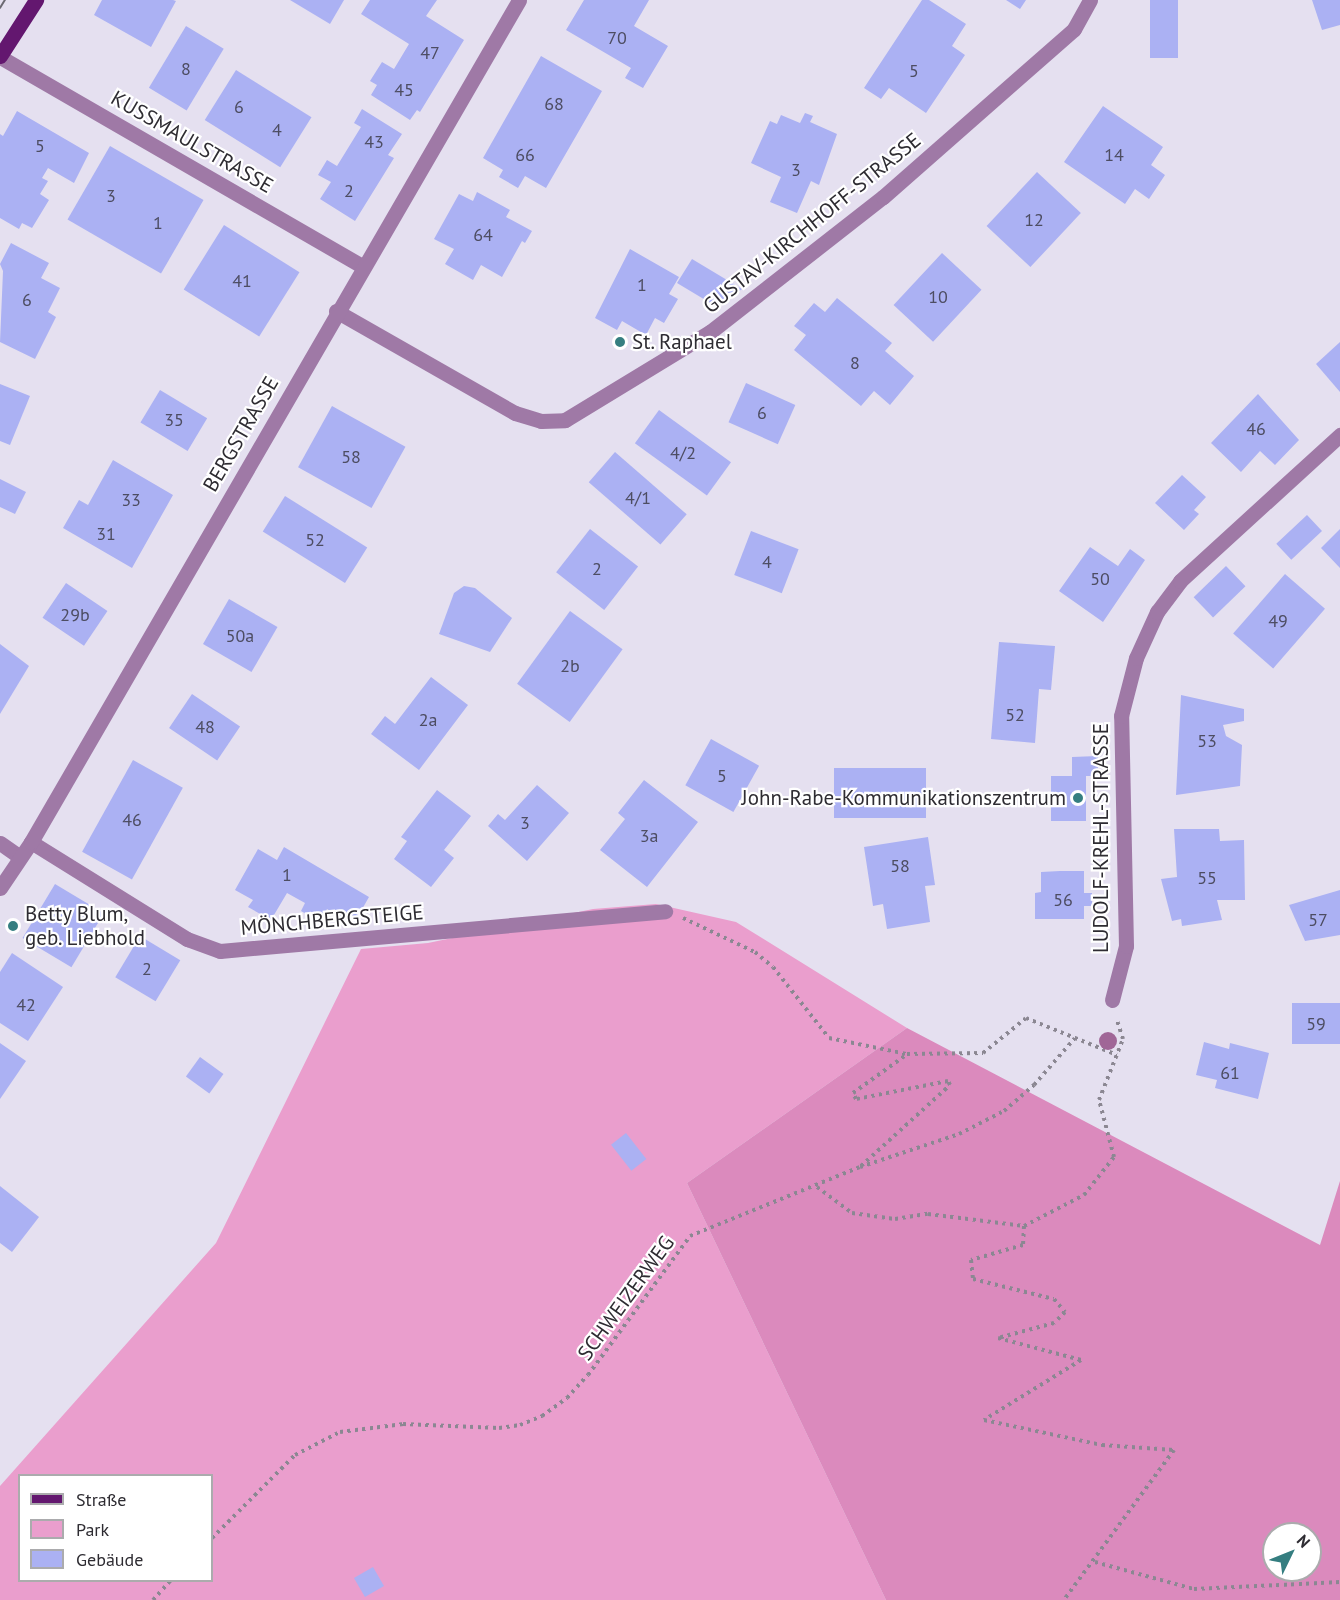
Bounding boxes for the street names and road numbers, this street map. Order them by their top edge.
street label: KUSSMAULSTRASSE [107,85,277,199]
street label: GUSTAV-KIRCHHOFF-STRASSE [698,127,926,319]
street label: BERGSTRASSE [198,372,284,496]
street label: LUDOLF-KREHL-STRASSE [1088,723,1114,953]
street label: MÖNCHBERGSTEIGE [240,899,424,941]
street label: SCHWEIZERWEG [572,1231,680,1365]

